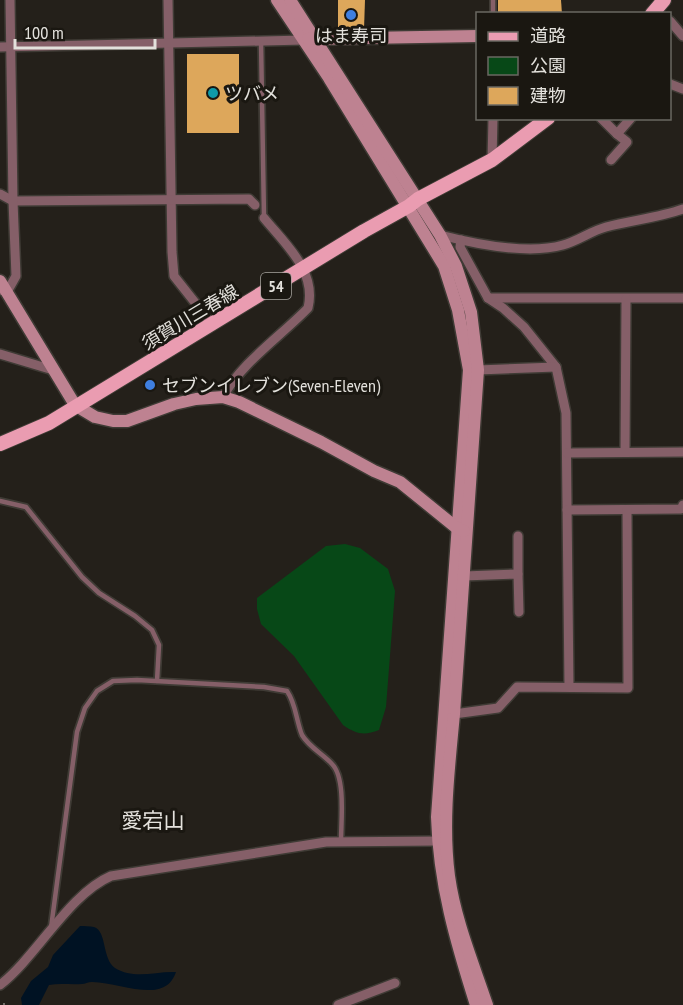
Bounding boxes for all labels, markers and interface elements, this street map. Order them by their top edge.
marker: はま寿司 [344,8,358,22]
scale bar [15,12,154,50]
legend [476,12,671,120]
text: 100 m [24,21,64,44]
place label: はま寿司 [315,24,387,47]
text: 道路 [530,24,566,47]
text: 公園 [530,54,566,77]
place label: ツバメ [225,82,279,105]
text: 建物 [530,84,566,107]
marker: ツバメ [206,86,220,100]
road number: 54 [261,273,291,299]
street label: 須賀川三春線 [138,279,242,355]
place label: セブンイレブン(Seven-Eleven) [162,374,381,397]
marker: セブンイレブン(Seven-Eleven) [143,378,157,392]
district label: 愛宕山 [122,807,185,834]

